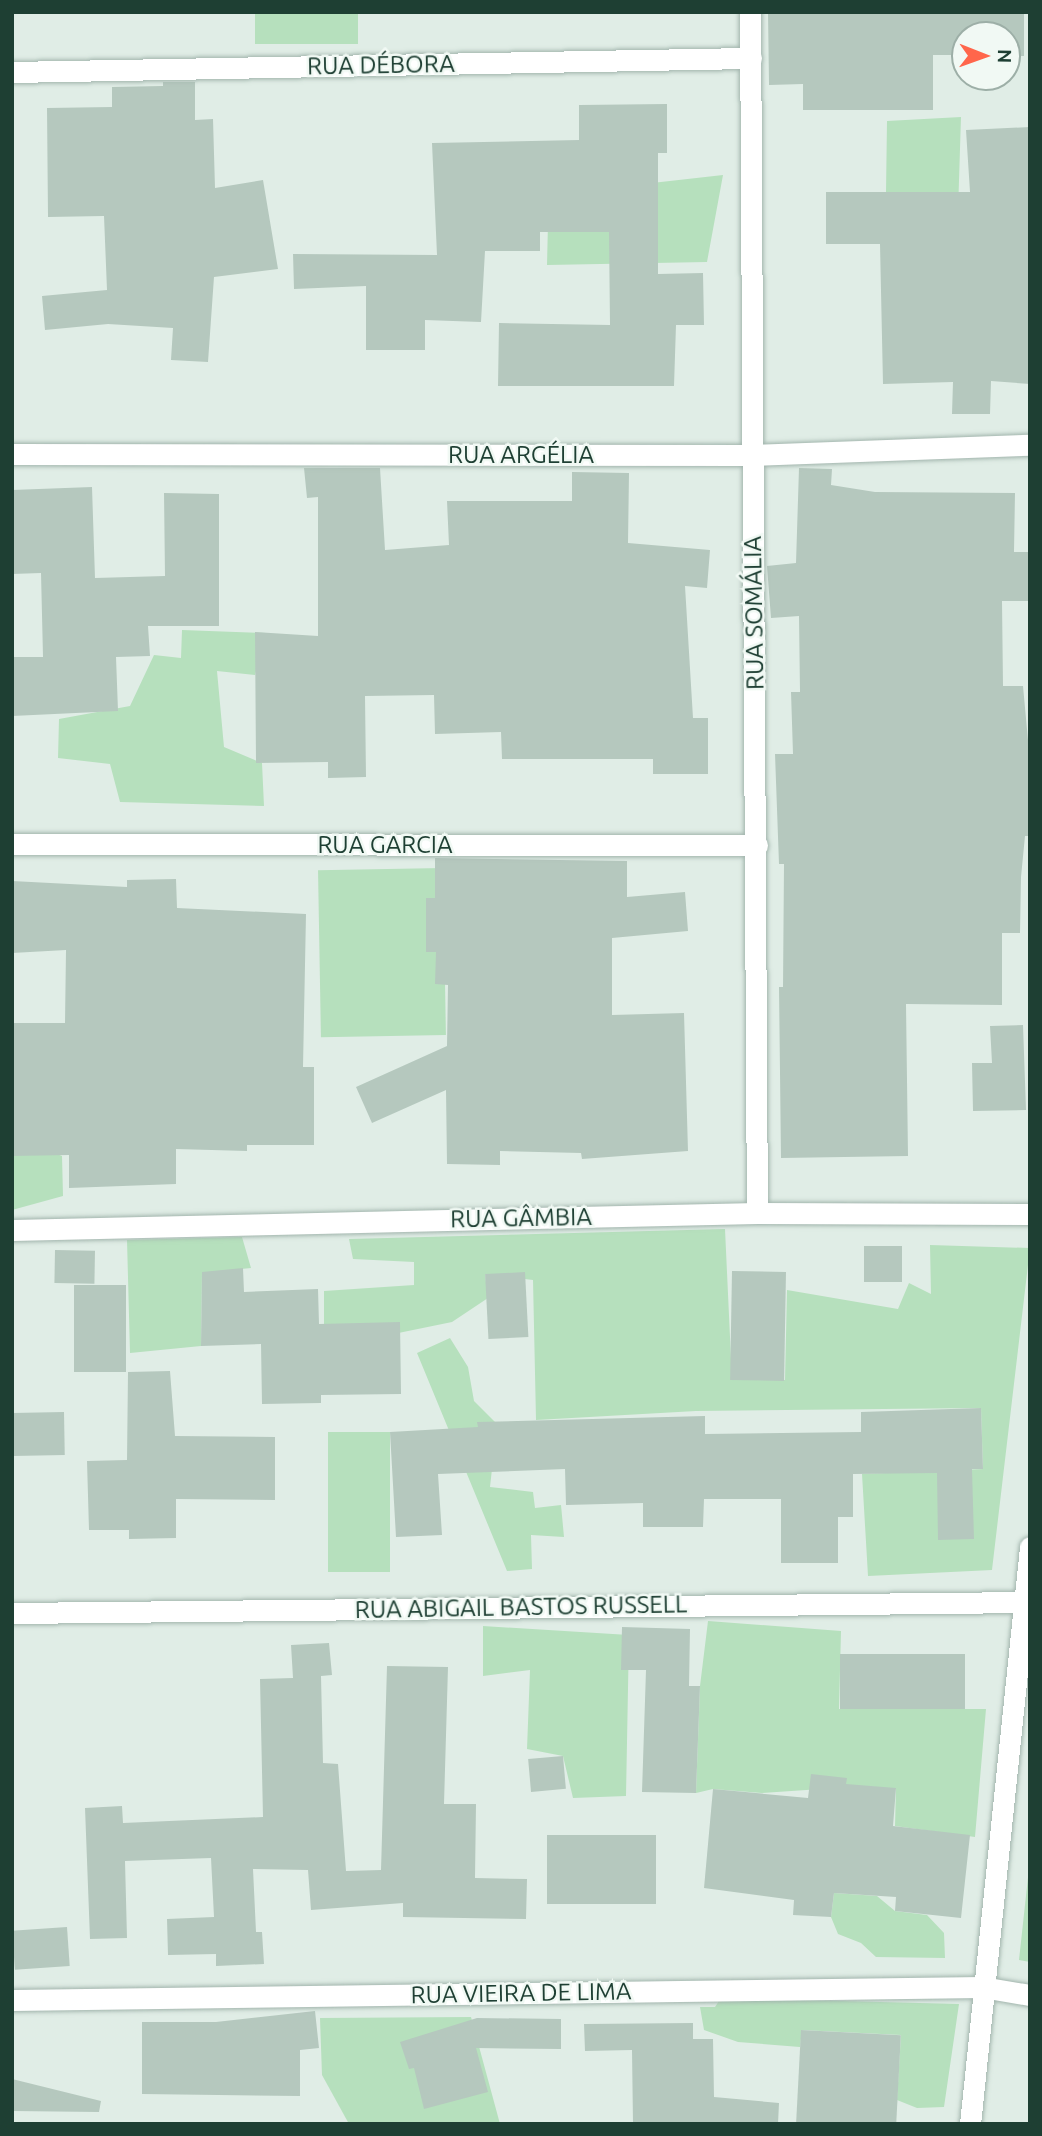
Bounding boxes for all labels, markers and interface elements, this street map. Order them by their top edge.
north arrow [951,21,1021,91]
street label: RUA DÉBORA [307,49,455,81]
text: N [994,49,1016,64]
street label: RUA ARGÉLIA [448,441,594,469]
street label: RUA SOMÁLIA [738,536,770,690]
street label: RUA GARCIA [317,831,453,859]
street label: RUA GÂMBIA [450,1202,592,1234]
street label: RUA ABIGAIL BASTOS RUSSELL [355,1590,687,1624]
street label: RUA VIEIRA DE LIMA [410,1977,632,2009]

